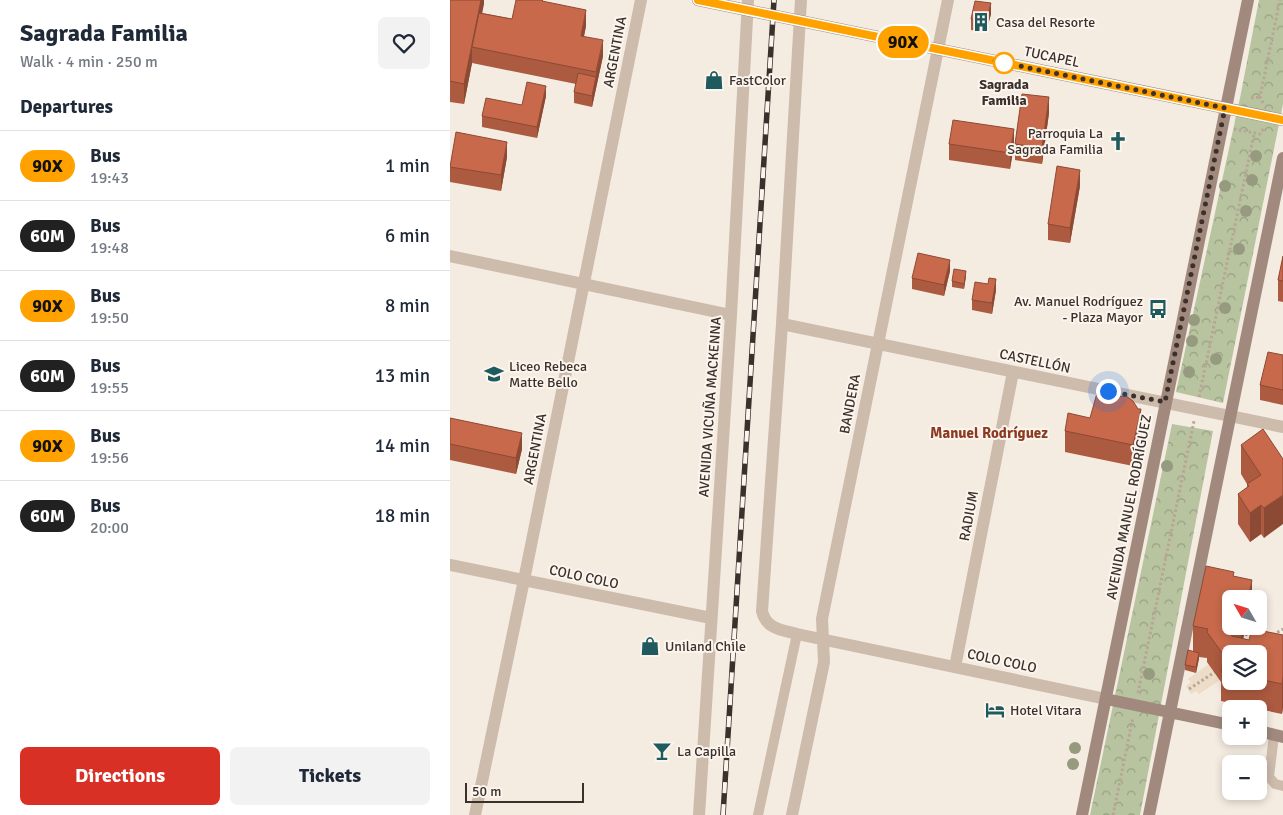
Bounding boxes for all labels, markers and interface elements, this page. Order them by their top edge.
building icon: Casa del Resorte [970,11,992,33]
street label: ARGENTINA [600,14,630,89]
place label: Casa del Resorte [996,14,1095,31]
button: heart [378,17,430,69]
text: Sagrada Familia [20,18,188,48]
line badge: 90X [874,26,932,58]
text: 90X [888,31,918,53]
street label: TUCAPEL [1023,43,1081,71]
text: Walk · 4 min · 250 m [20,52,158,72]
marker: Sagrada Familia [993,52,1015,74]
shop icon: FastColor [703,69,725,91]
place label: FastColor [729,72,787,89]
place label: Sagrada Familia [979,76,1029,109]
text: Departures [20,95,113,119]
place label: Parroquia La Sagrada Familia [1007,125,1103,158]
church icon: Parroquia La Sagrada Familia [1107,130,1129,152]
text: Bus [90,144,121,168]
text: 1 min [385,154,430,178]
text: 90X [32,155,63,177]
text: 19:43 [90,168,129,188]
text: Bus [90,214,121,238]
text: 6 min [385,224,430,248]
text: 60M [30,225,65,247]
text: 19:48 [90,238,129,258]
text: Bus [90,284,121,308]
place label: Av. Manuel Rodríguez - Plaza Mayor [1014,293,1144,326]
text: 8 min [385,294,430,318]
text: 90X [32,295,63,317]
bus stop icon: Av. Manuel Rodríguez - Plaza Mayor [1147,298,1169,320]
text: 19:50 [90,308,129,328]
street label: AVENIDA VICUÑA MACKENNA [695,316,725,498]
street label: CASTELLÓN [998,345,1072,377]
text: Bus [90,354,121,378]
place label: Liceo Rebeca Matte Bello [509,358,587,391]
school or university icon: Liceo Rebeca Matte Bello [483,363,505,385]
text: 13 min [375,364,430,388]
text: 60M [30,365,65,387]
street label: BANDERA [836,372,864,435]
text: 19:55 [90,378,129,398]
your location [1096,379,1121,404]
street label: ARGENTINA [520,411,550,486]
street label: AVENIDA MANUEL RODRÍGUEZ [1103,413,1155,601]
text: Bus [90,424,121,448]
district label: Manuel Rodríguez [930,424,1048,442]
text: 14 min [375,434,430,458]
text: 90X [32,435,63,457]
text: 19:56 [90,448,129,468]
street label: RADIUM [956,489,982,543]
text: Bus [90,494,121,518]
text: 18 min [375,504,430,528]
text: 60M [30,505,65,527]
text: 20:00 [90,518,129,538]
street label: COLO COLO [548,561,620,593]
north arrow [1222,590,1268,635]
map controls [1222,590,1267,800]
shop icon: Uniland Chile [639,635,661,657]
place label: Uniland Chile [665,638,746,655]
street label: COLO COLO [966,645,1038,677]
button: layers [1222,645,1267,690]
hotel icon: Hotel Vitara [984,699,1006,721]
button: + [1222,700,1267,745]
place label: Hotel Vitara [1010,702,1081,719]
bar icon: La Capilla [651,740,673,762]
place label: La Capilla [677,743,736,760]
button: Directions [20,747,220,805]
button: Tickets [230,747,430,805]
button: − [1222,755,1267,800]
scale bar [465,780,584,803]
text: 50 m [472,783,501,800]

